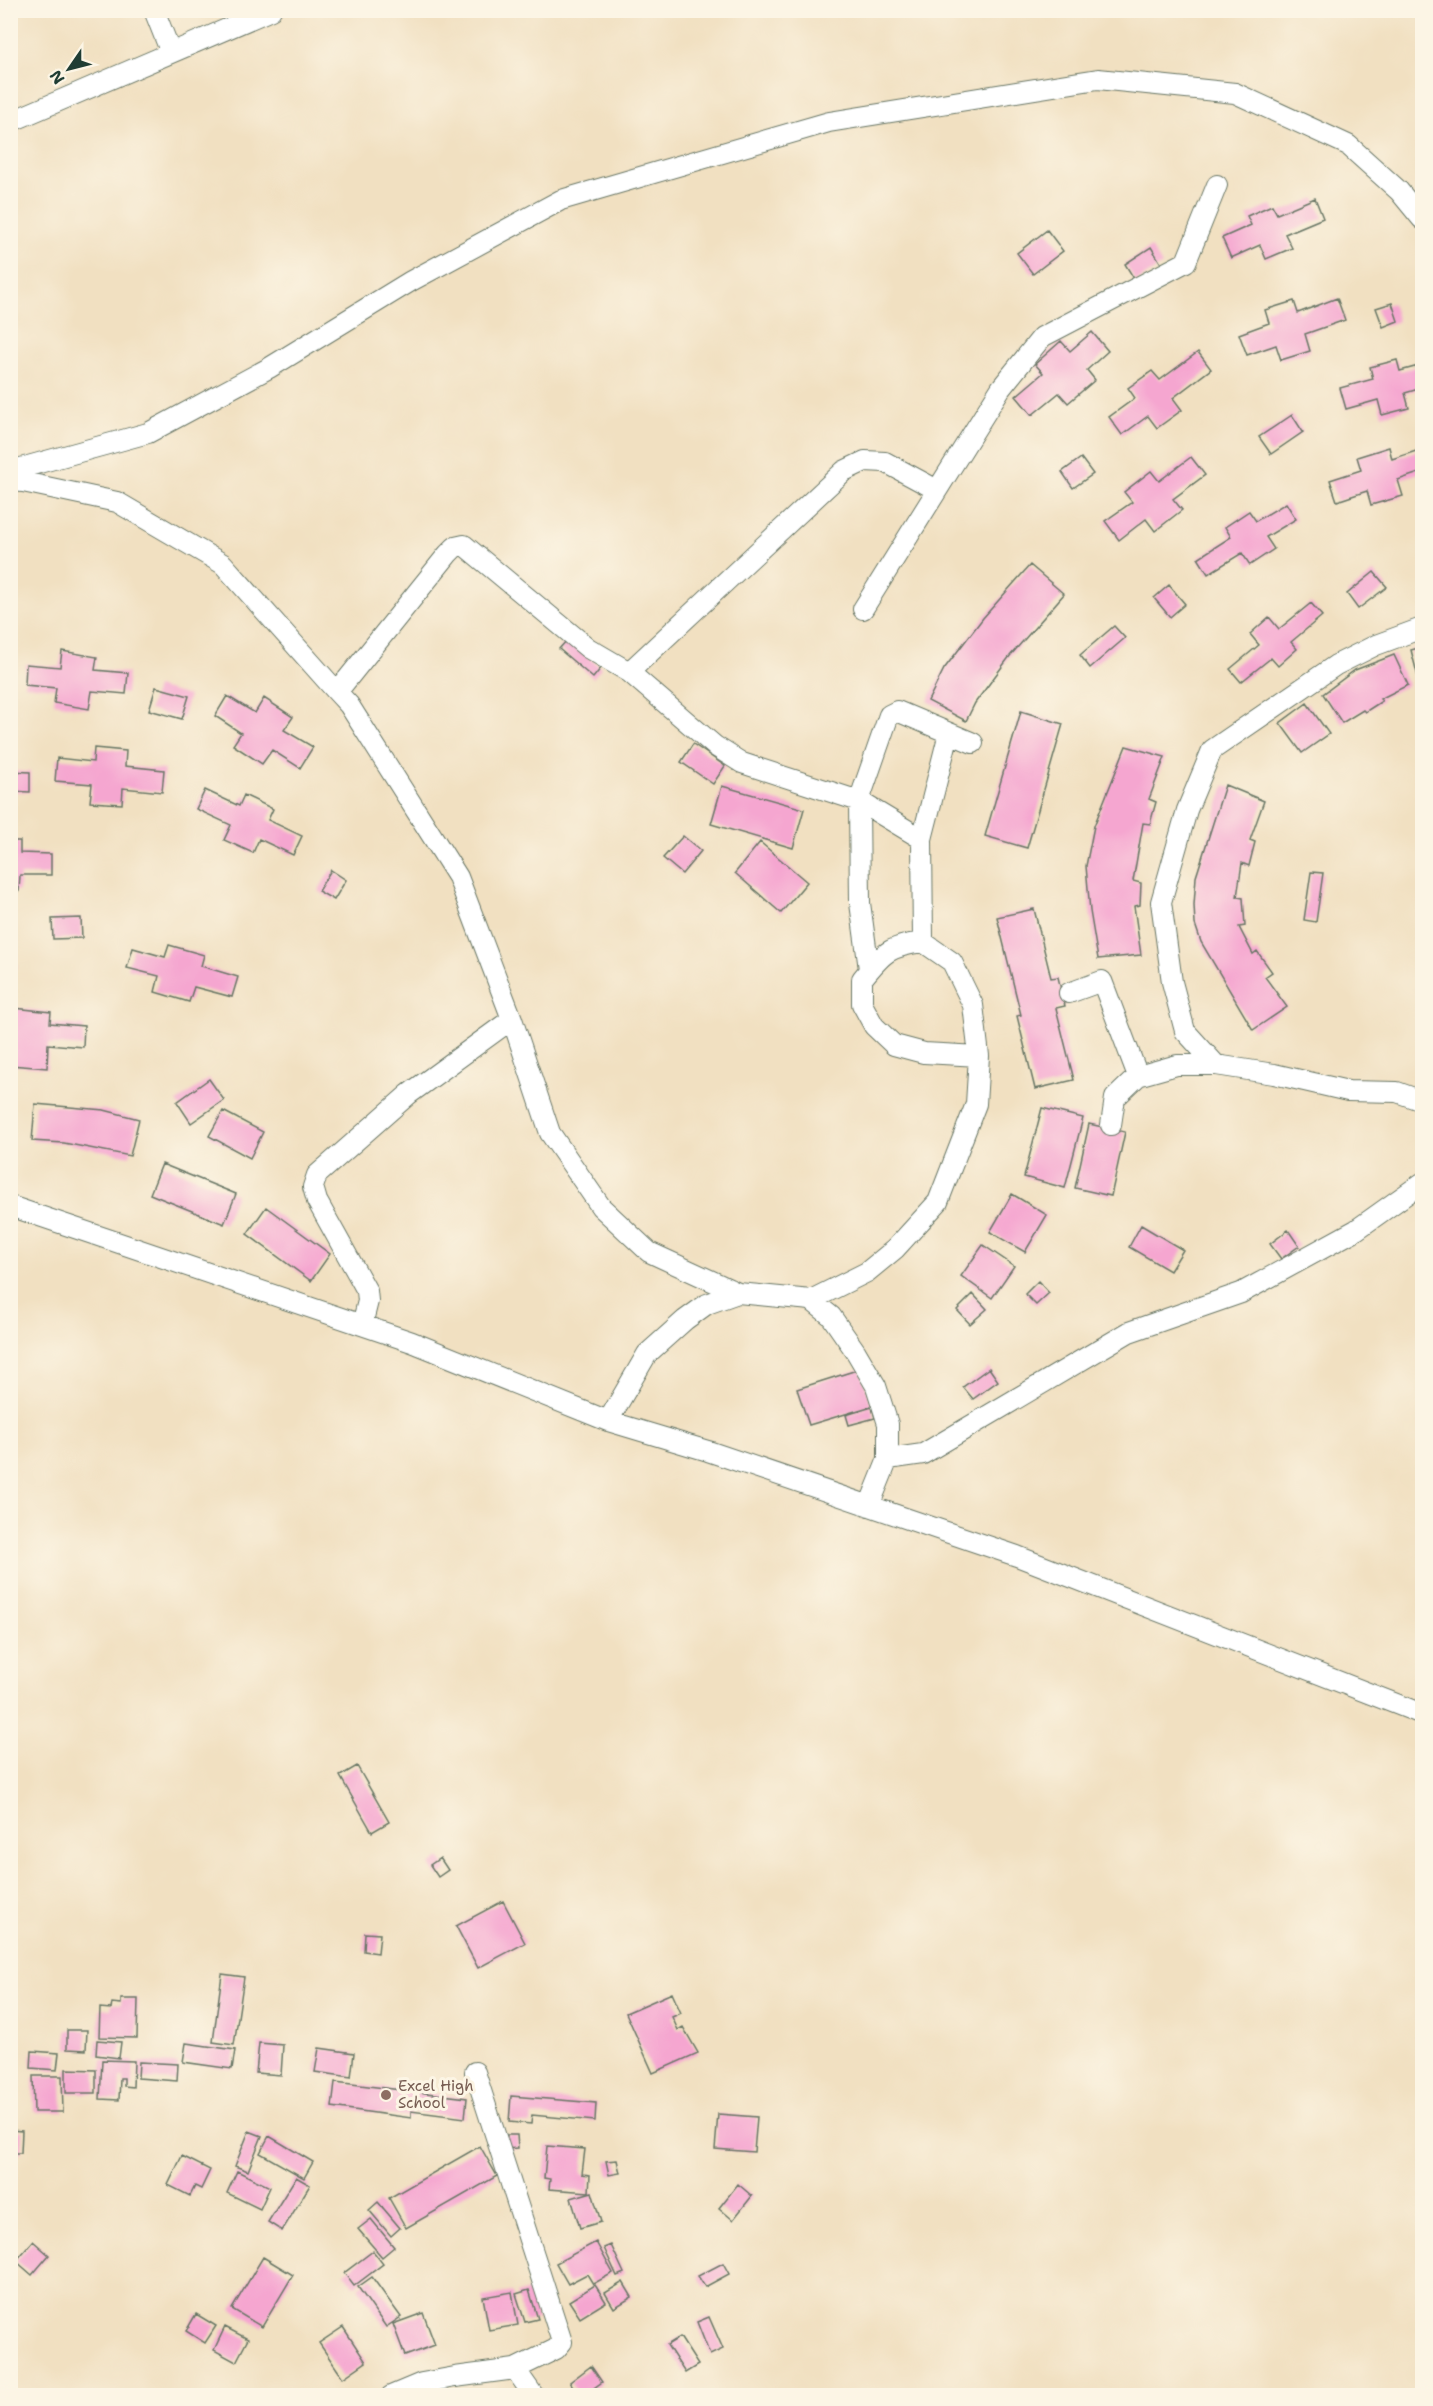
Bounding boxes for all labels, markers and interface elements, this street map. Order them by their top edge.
north arrow [39,39,99,99]
text: N [45,66,69,89]
place label: Excel High School [398,2076,474,2113]
marker: Excel High School [379,2088,393,2102]

